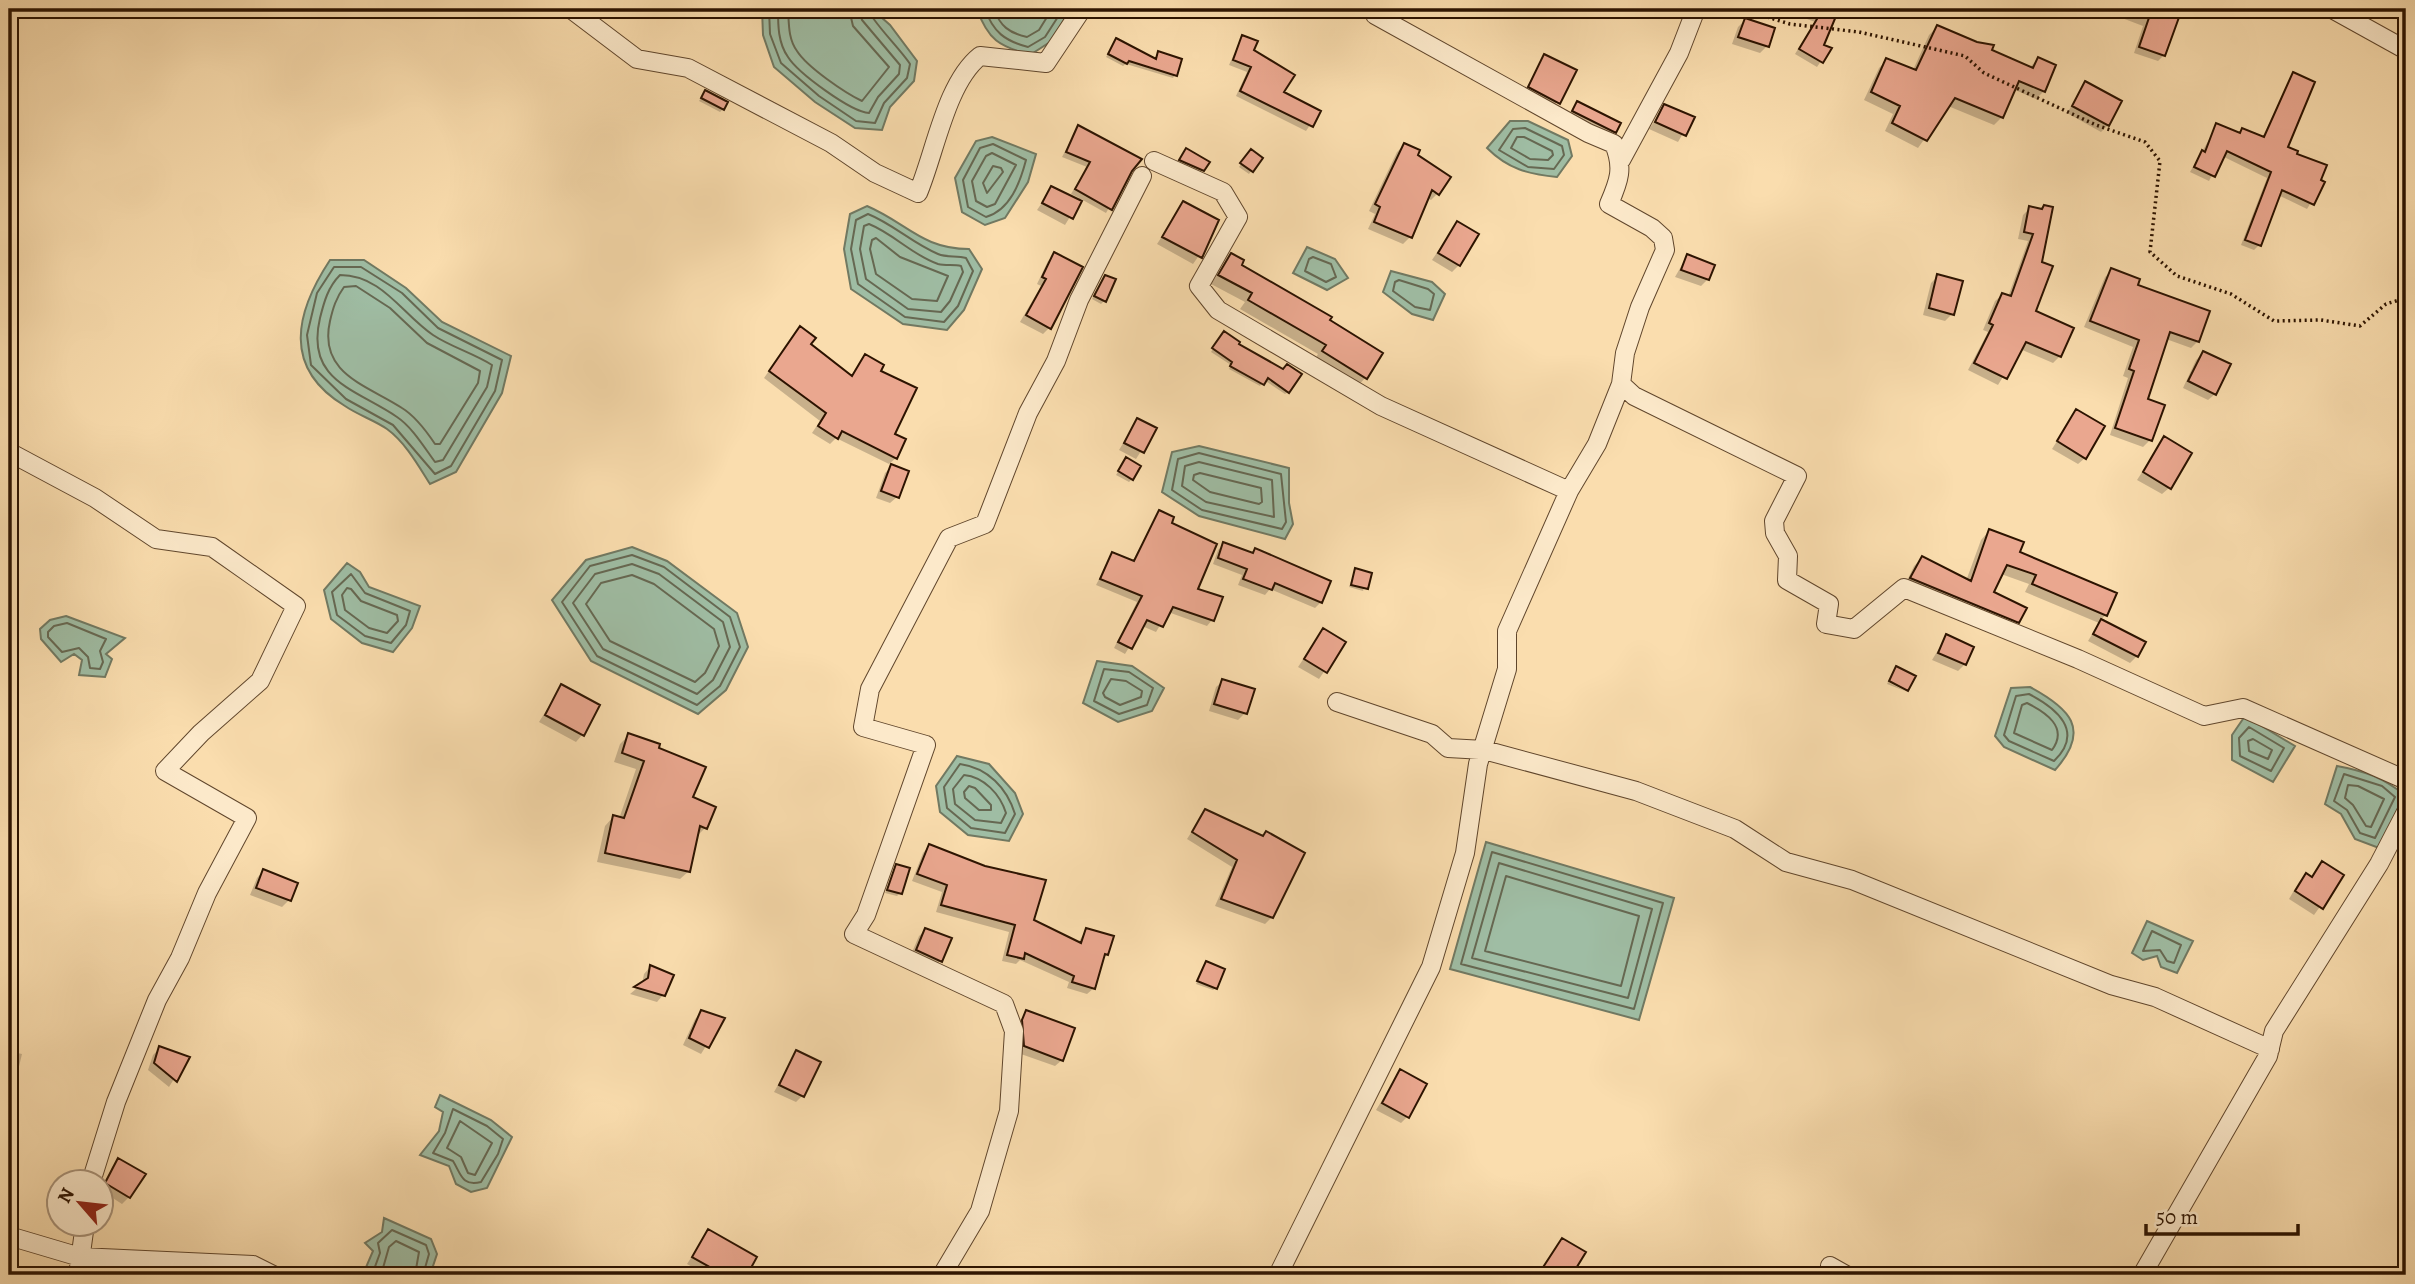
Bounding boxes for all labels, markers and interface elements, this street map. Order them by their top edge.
north arrow [46,1168,116,1238]
text: N [51,1183,81,1208]
scale bar [2146,1193,2298,1237]
text: 50 m [2156,1203,2198,1231]

